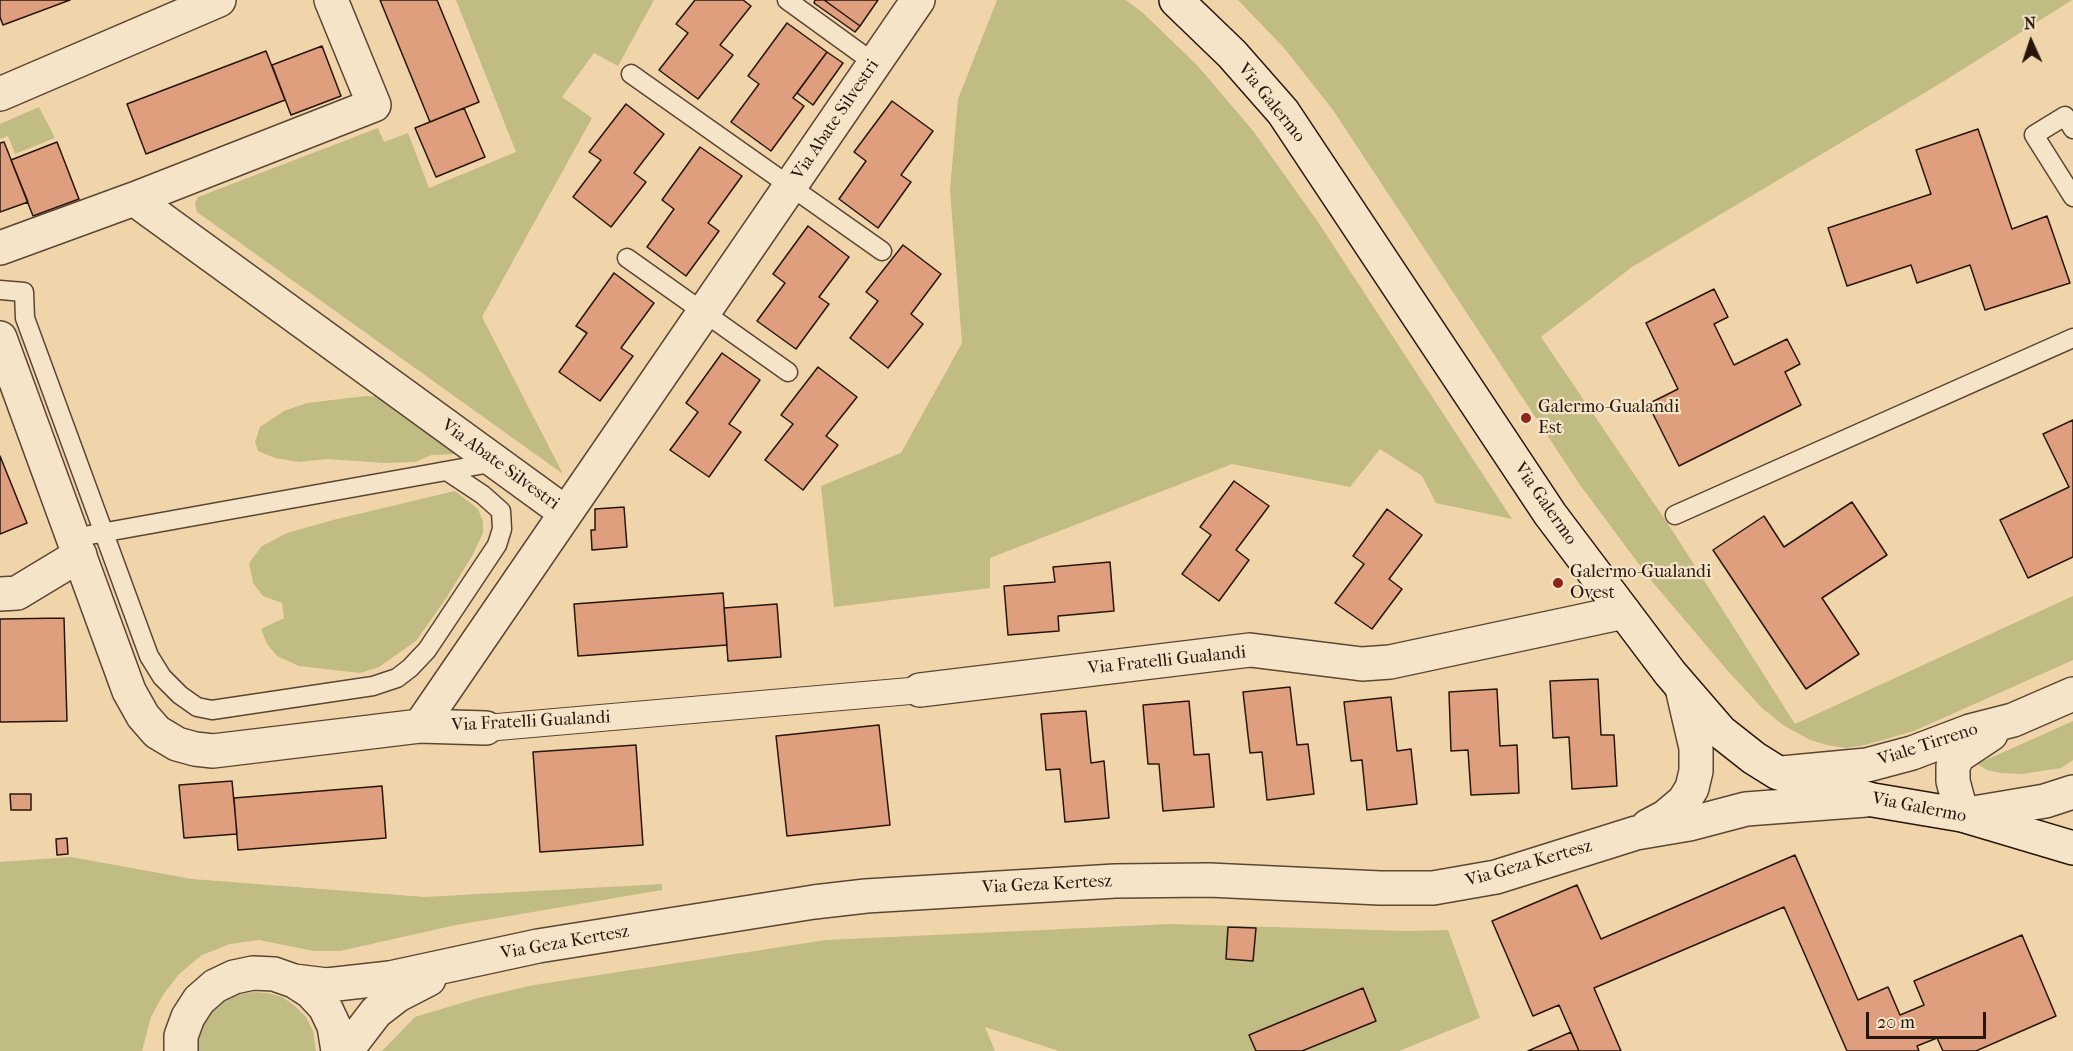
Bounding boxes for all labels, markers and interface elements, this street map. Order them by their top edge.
north arrow [2001,12,2061,72]
text: N [2023,14,2037,33]
street label: Via Abate Silvestri [788,56,884,184]
street label: Via Galermo [1233,59,1309,147]
place label: Galermo-Gualandi Est [1538,397,1679,440]
marker: Galermo-Gualandi Est [1519,411,1533,425]
street label: Via Abate Silvestri [437,415,563,515]
street label: Via Galermo [1509,459,1581,549]
place label: Galermo-Gualandi Ovest [1570,562,1711,604]
marker: Galermo-Gualandi Ovest [1551,576,1565,590]
street label: Via Fratelli Gualandi [1087,642,1247,680]
street label: Via Fratelli Gualandi [451,707,611,737]
street label: Viale Tirreno [1875,719,1981,771]
street label: Via Galermo [1870,788,1968,828]
street label: Via Geza Kertesz [1463,836,1595,892]
street label: Via Geza Kertesz [981,871,1113,899]
street label: Via Geza Kertesz [499,921,631,965]
scale bar [1869,1000,1989,1038]
text: 20 m [1877,1012,1915,1033]

